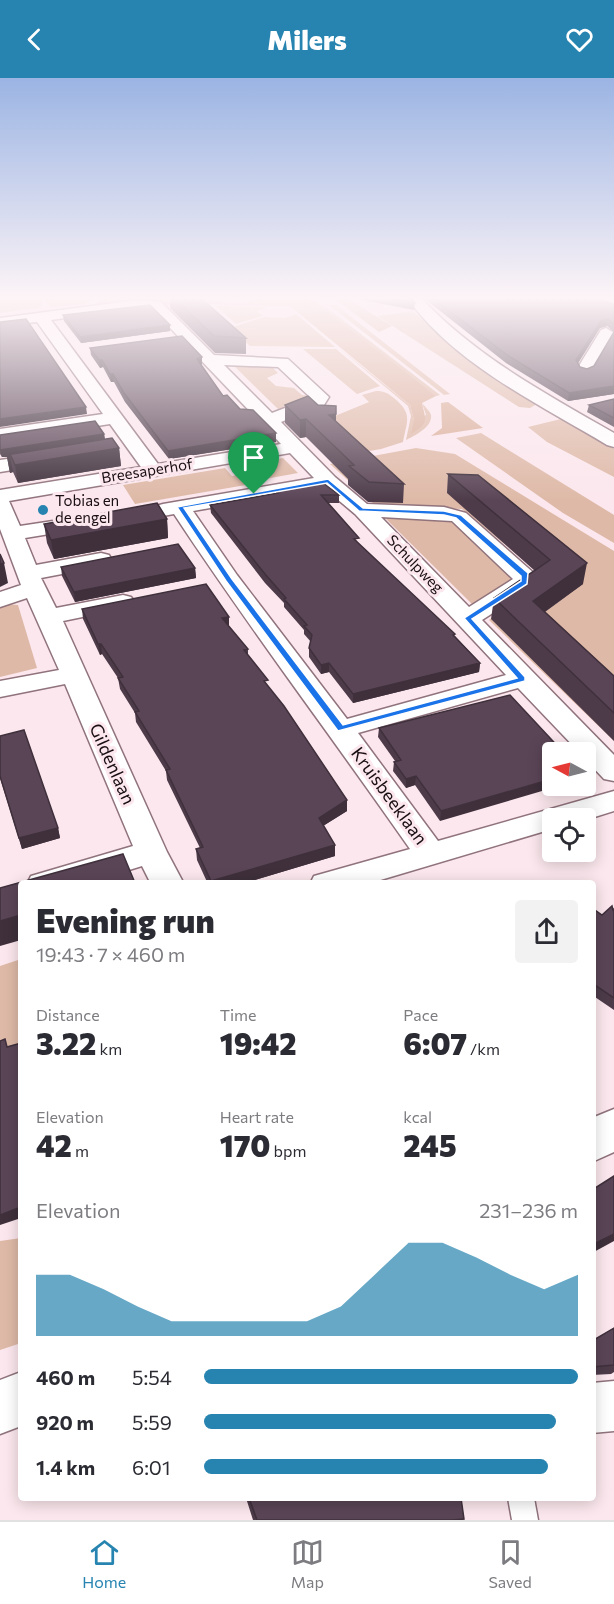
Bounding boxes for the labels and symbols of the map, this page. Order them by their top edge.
pin [228,432,279,494]
street label: Breesaperhof [100,454,194,486]
place label: Tobias en de engel [55,491,119,526]
marker: Tobias en de engel [36,503,50,517]
street label: Schulpweg [384,531,448,596]
street label: Gildenlaan [85,720,141,807]
street label: Kruisbeeklaan [347,742,433,848]
north arrow [542,742,596,796]

